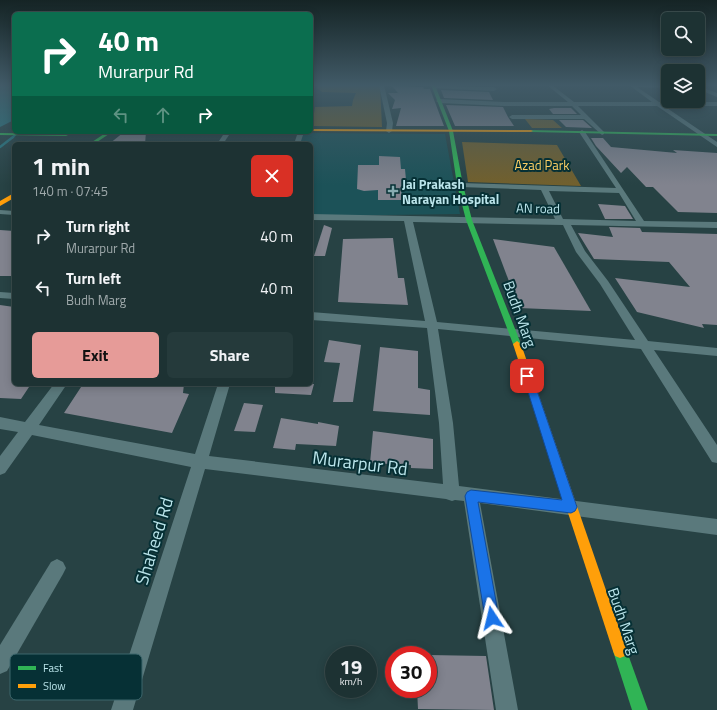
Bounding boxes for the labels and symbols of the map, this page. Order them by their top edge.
park label: Azad Park [515,155,569,175]
place label: Jai Prakash Narayan Hospital [402,174,499,209]
marker: Jai Prakash Narayan Hospital [387,185,399,197]
street label: AN road [516,198,560,218]
street label: Budh Marg [497,277,543,351]
pin [510,359,544,393]
street label: Murarpur Rd [311,444,409,482]
street label: Shaheed Rd [128,494,180,588]
street label: Budh Marg [602,584,646,658]
position arrow [471,597,513,639]
speed limit sign: 30 [385,646,437,698]
legend [10,654,142,700]
text: Fast [43,660,63,676]
text: Slow [43,678,66,694]

